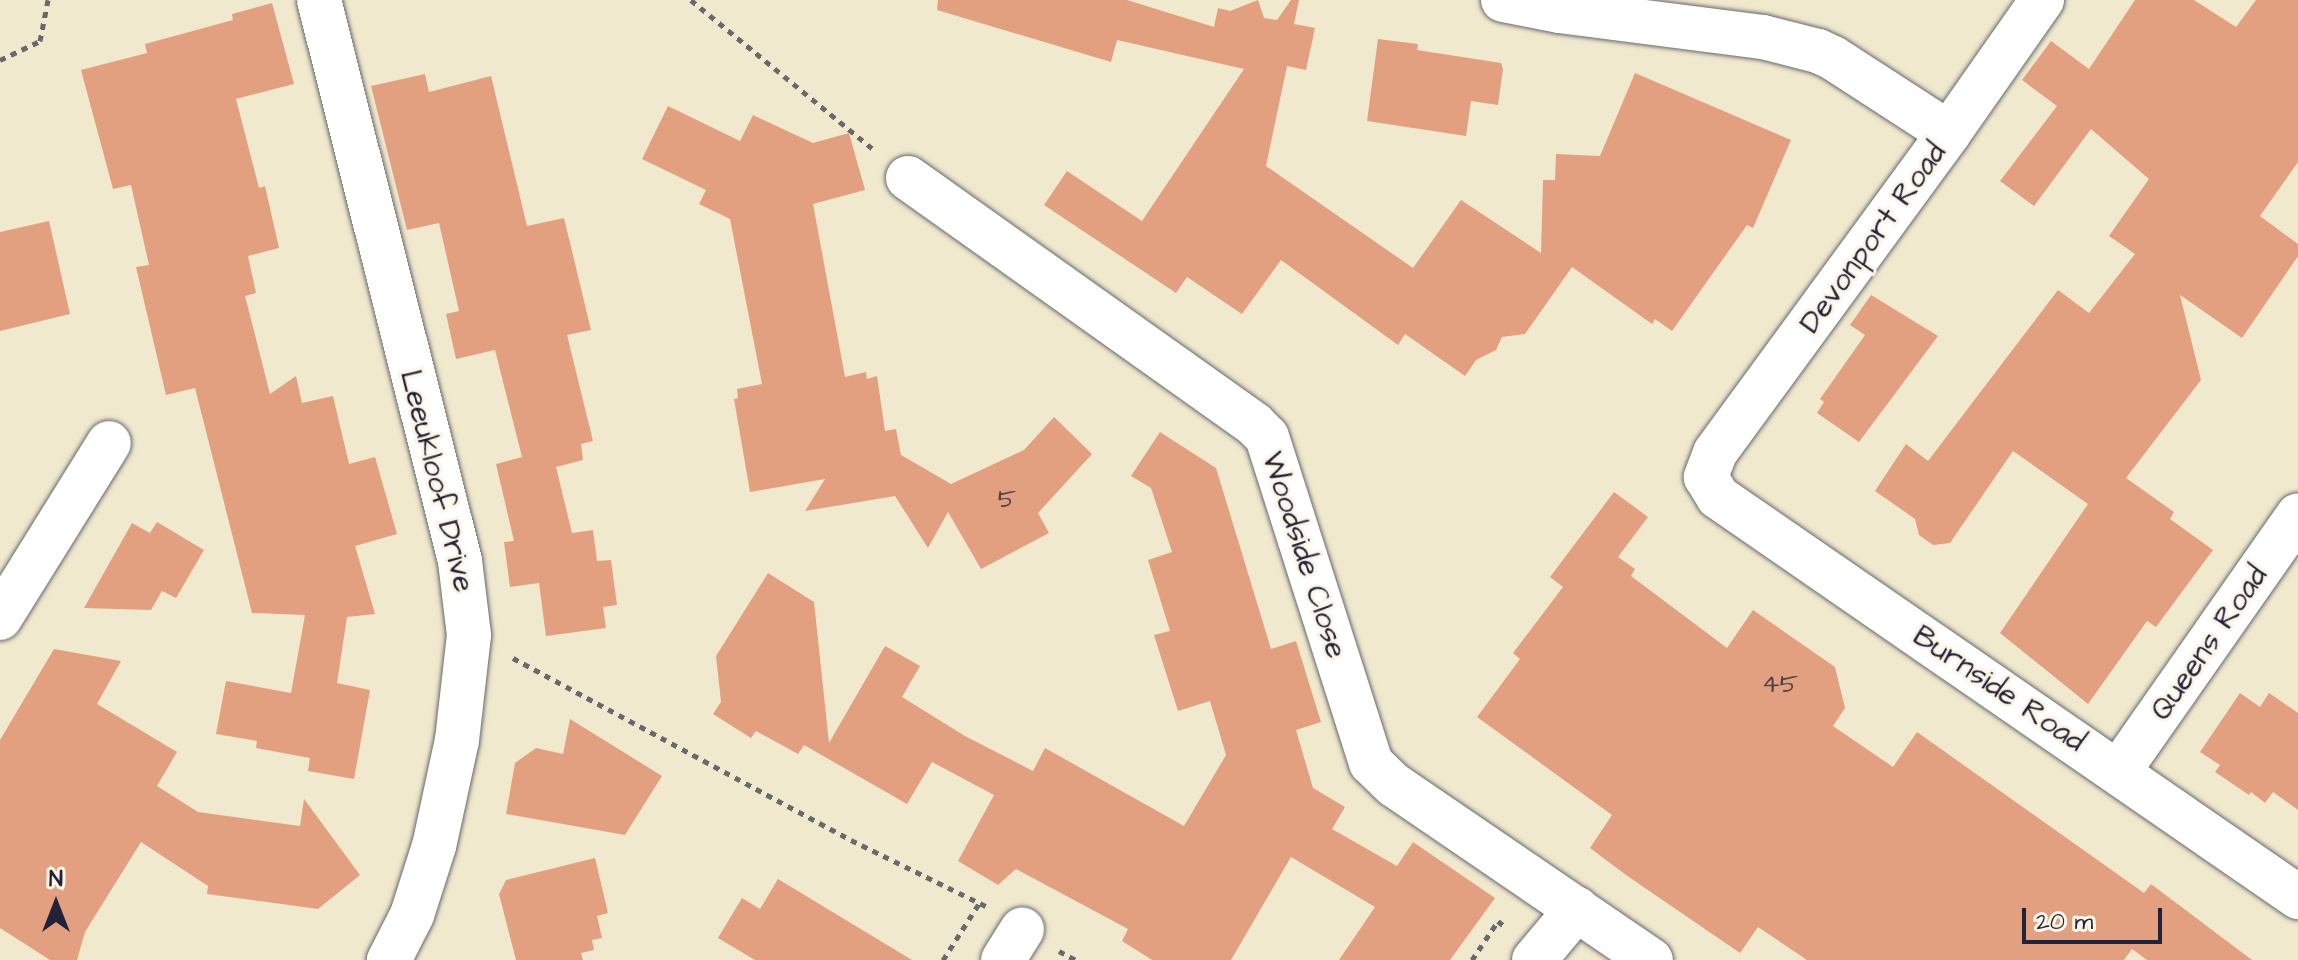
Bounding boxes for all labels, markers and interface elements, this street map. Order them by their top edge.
street label: Devonport Road [1792,136,1954,340]
street label: Leeukloof Drive [392,366,482,596]
street label: Woodside Close [1254,447,1354,663]
house number: 5 [998,484,1016,516]
street label: Queens Road [2143,559,2275,727]
street label: Burnside Road [1906,618,2092,760]
house number: 45 [1762,669,1798,701]
north arrow [16,864,96,944]
text: N [49,864,63,895]
scale bar [2026,892,2166,942]
text: 20 m [2036,905,2093,939]

